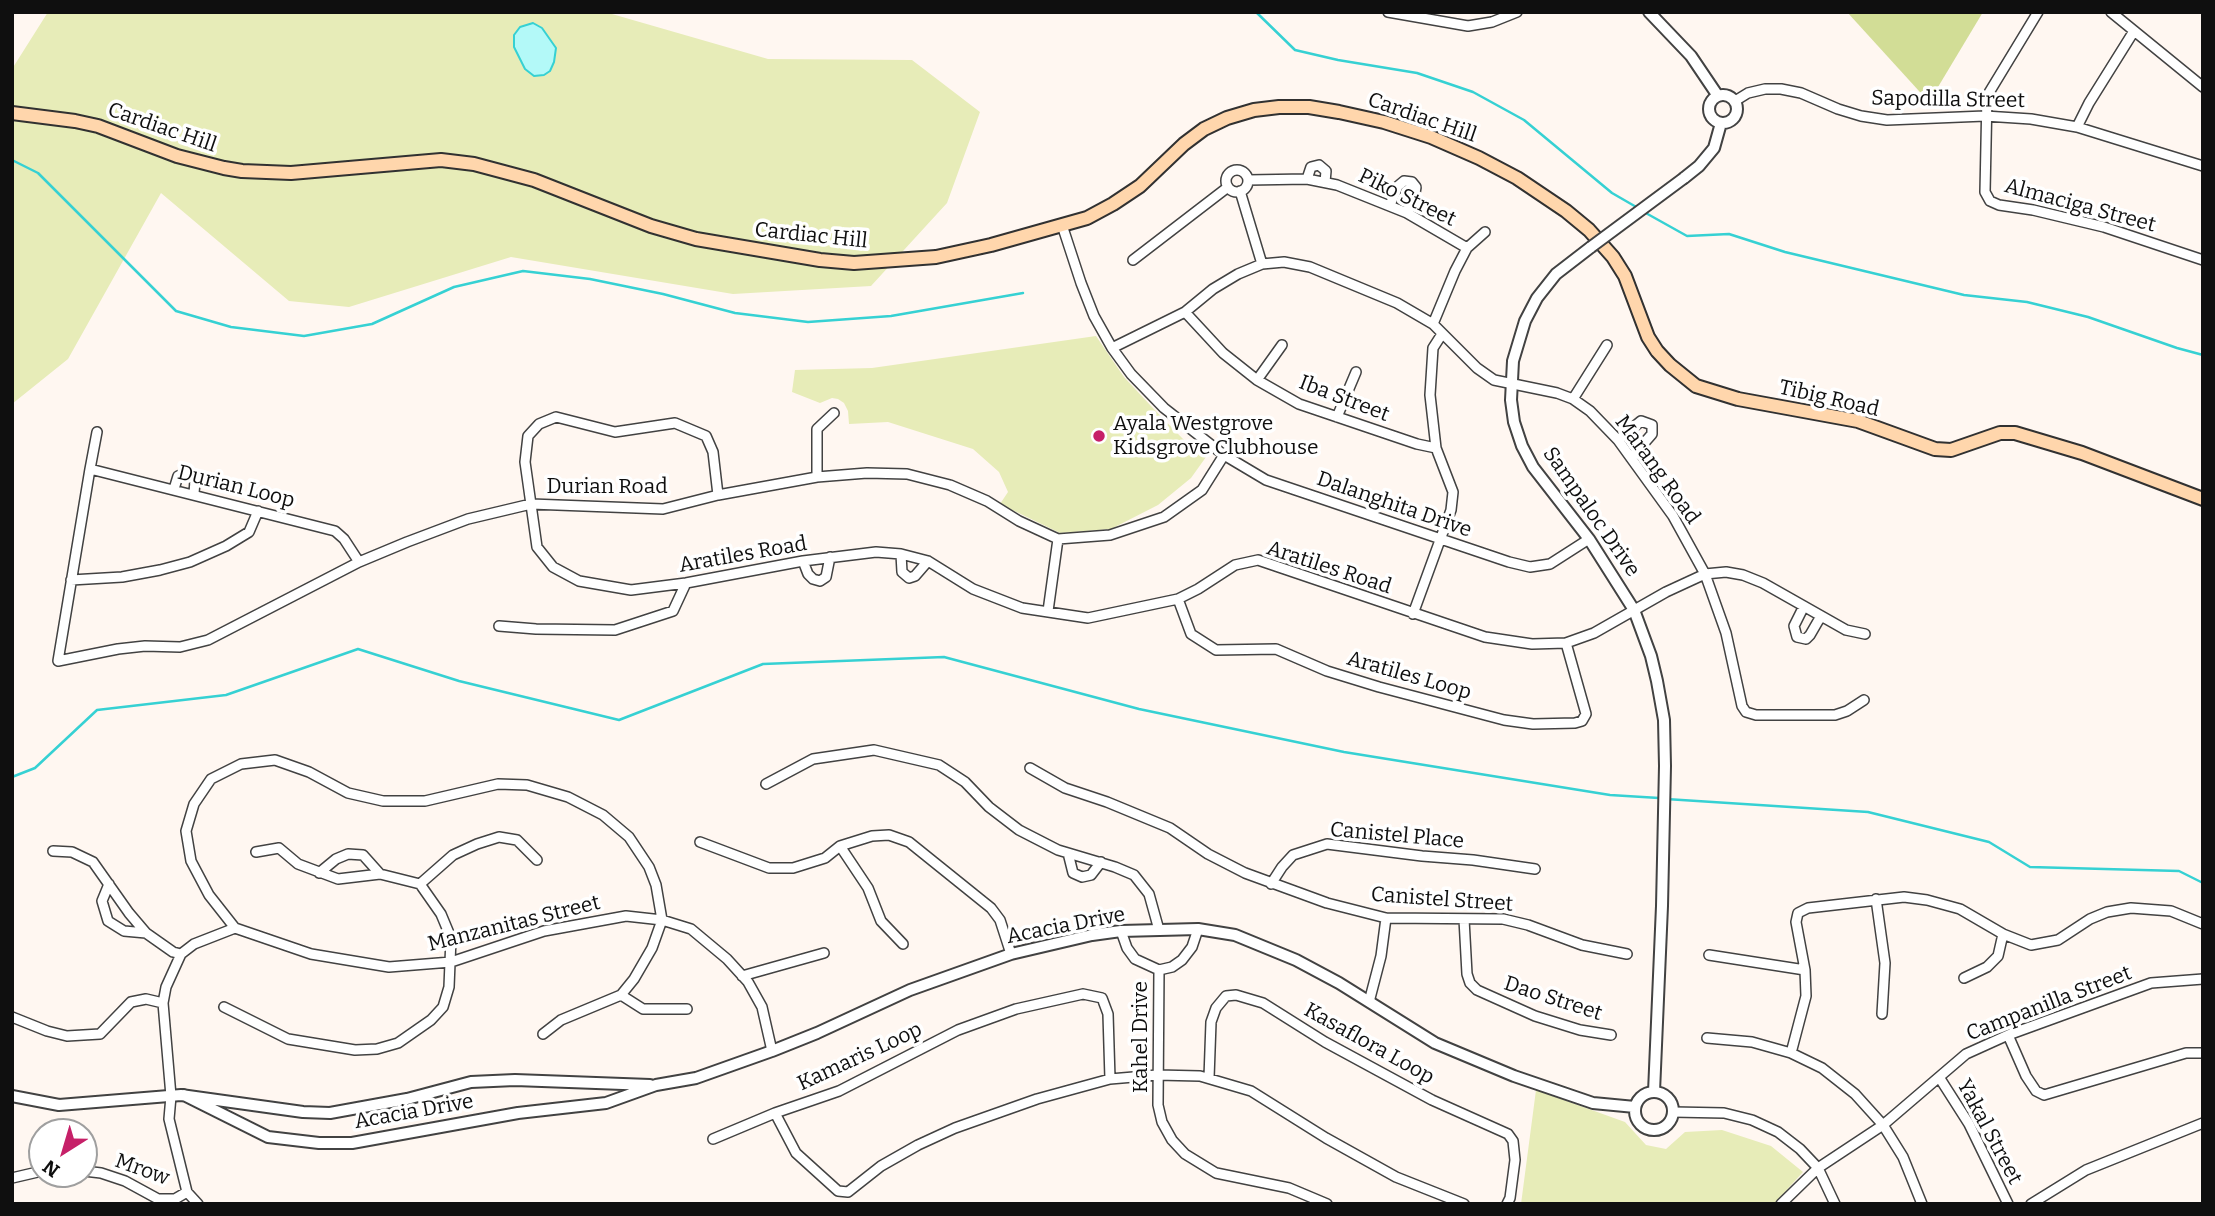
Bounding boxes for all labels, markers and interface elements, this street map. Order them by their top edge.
street label: Sapodilla Street [1871,86,2025,114]
street label: Cardiac Hill [1364,88,1480,148]
street label: Cardiac Hill [104,98,220,158]
street label: Piko Street [1354,164,1460,232]
street label: Almaciga Street [2002,174,2158,238]
street label: Cardiac Hill [753,218,869,254]
street label: Iba Street [1295,370,1393,428]
street label: Tibig Road [1777,375,1881,423]
place label: Ayala Westgrove Kidsgrove Clubhouse [1113,411,1318,461]
street label: Marang Road [1609,411,1705,529]
marker: Ayala Westgrove Kidsgrove Clubhouse [1091,428,1107,444]
street label: Sampaloc Drive [1537,442,1645,582]
street label: Durian Loop [175,460,297,514]
street label: Dalanghita Drive [1313,467,1475,543]
street label: Durian Road [546,474,668,500]
street label: Aratiles Road [677,531,809,579]
street label: Aratiles Road [1263,536,1395,600]
street label: Aratiles Loop [1344,646,1474,706]
street label: Canistel Place [1329,818,1465,854]
street label: Canistel Street [1370,882,1514,918]
street label: Manzanitas Street [425,890,603,958]
street label: Acacia Drive [1005,902,1127,950]
street label: Campanilla Street [1963,961,2135,1047]
street label: Dao Street [1501,971,1605,1027]
street label: Kahel Drive [1128,981,1154,1093]
street label: Kasaflora Loop [1300,998,1438,1090]
street label: Kamaris Loop [794,1017,926,1097]
street label: Yakal Street [1951,1075,2027,1189]
street label: Acacia Drive [353,1089,475,1135]
north arrow [28,1118,98,1188]
street label: Mrow [111,1149,173,1191]
text: N [38,1155,64,1182]

